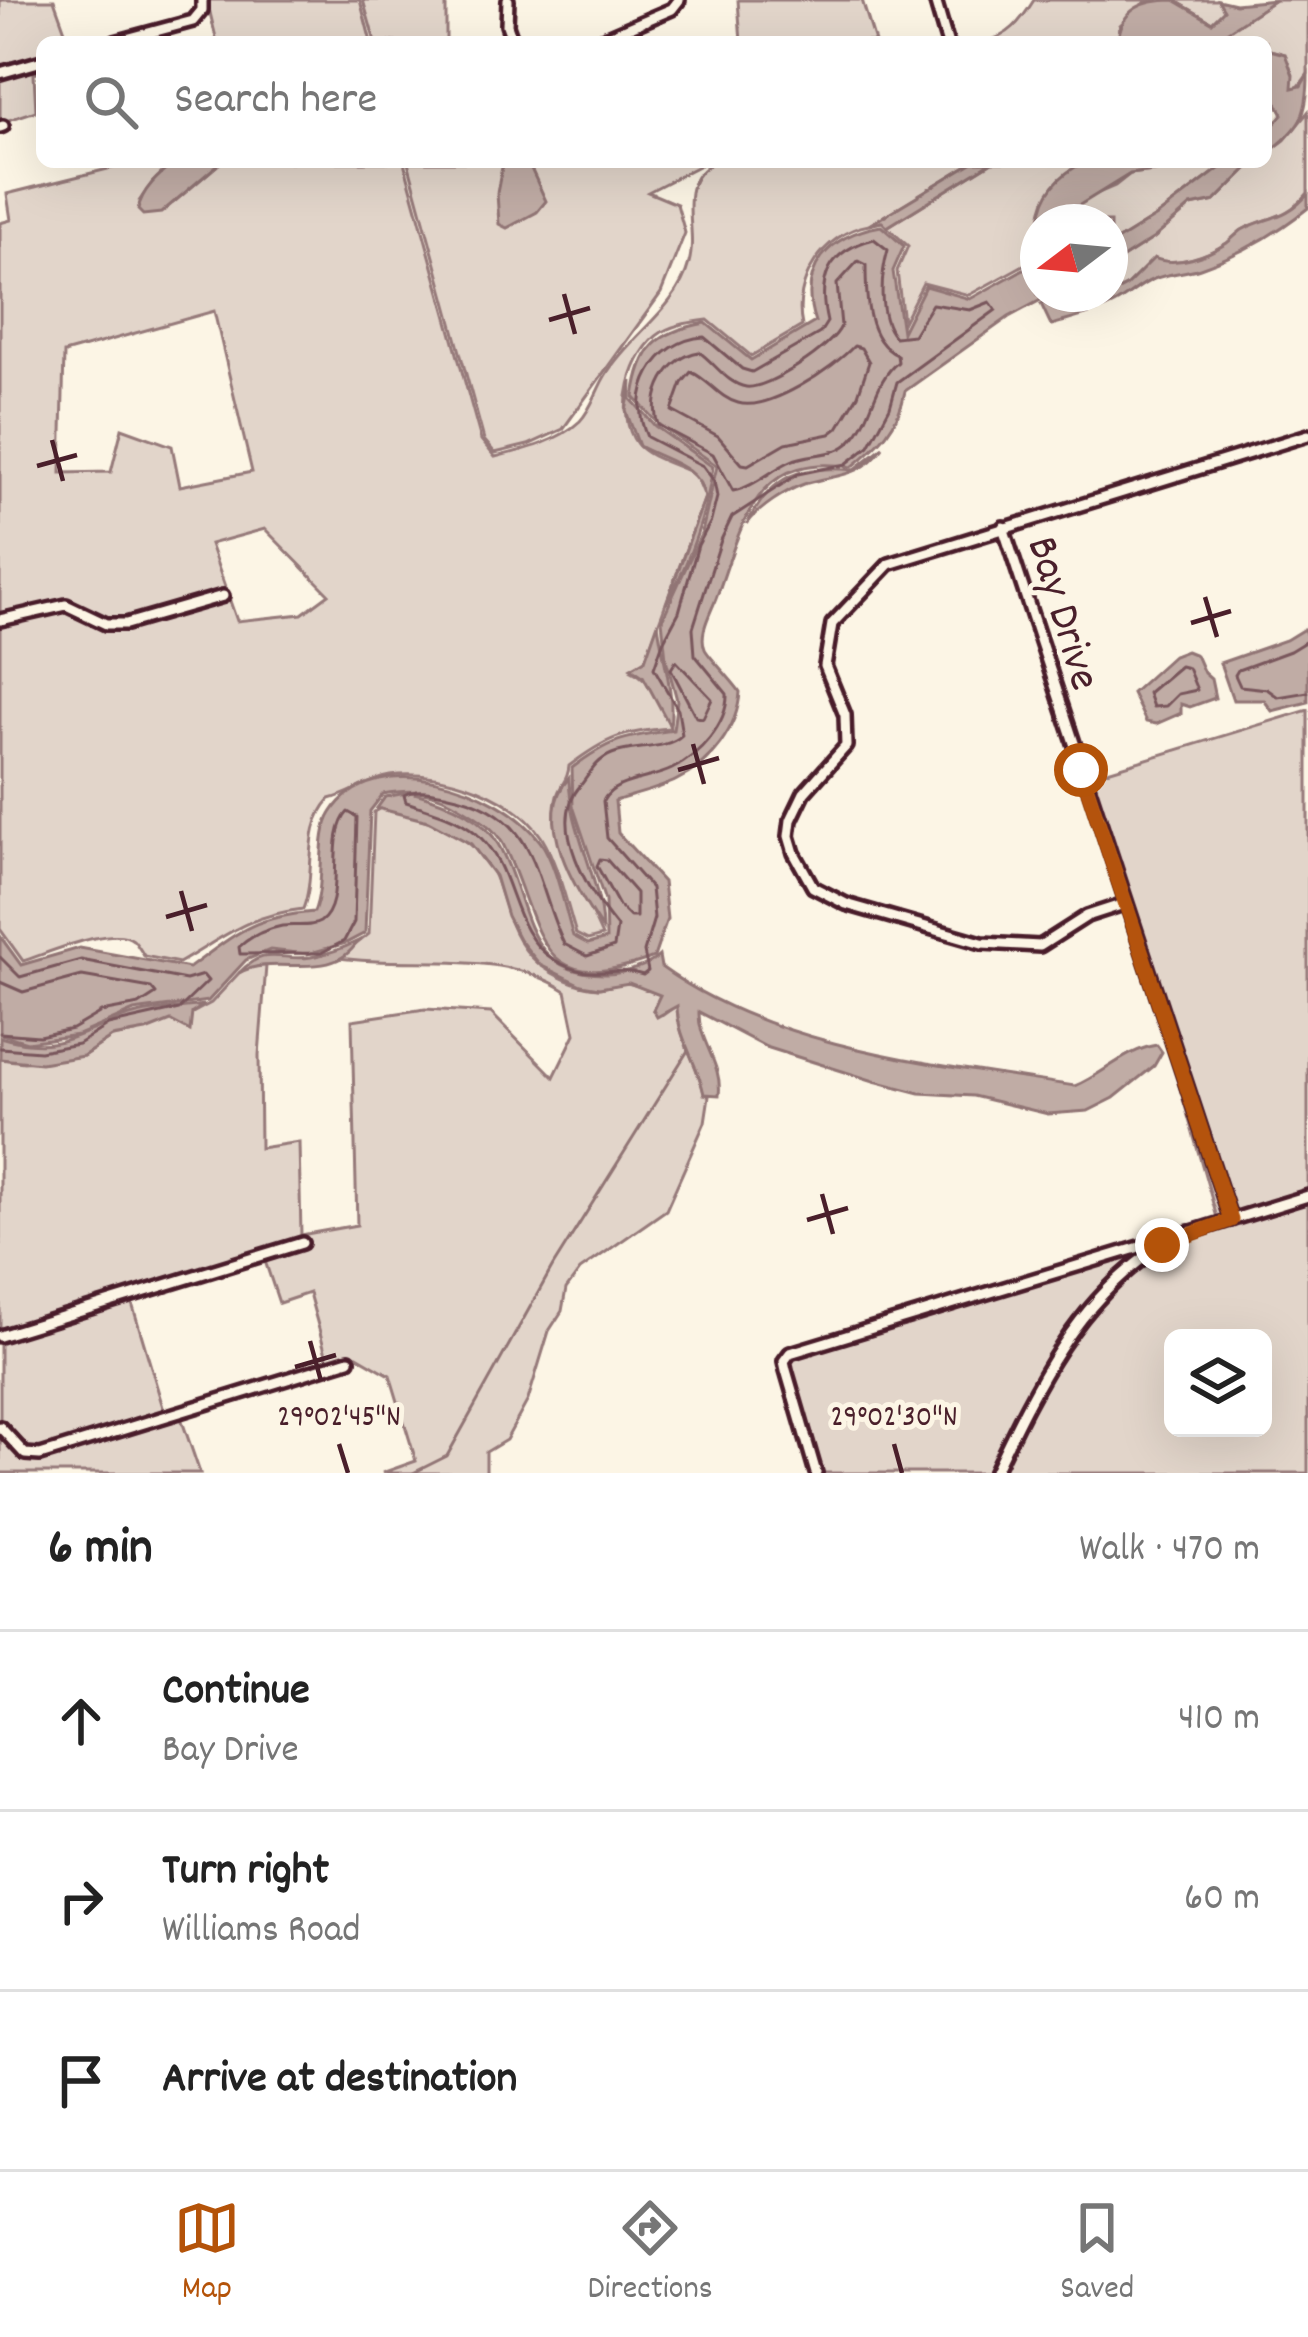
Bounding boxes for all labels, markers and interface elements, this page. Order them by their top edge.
search box [36,36,1272,168]
icon: search [78,69,144,135]
text: Search here [174,70,377,134]
north arrow [1020,204,1128,312]
street label: Bay Drive [1007,529,1114,699]
route start [1054,743,1108,797]
route end [1135,1218,1189,1272]
map controls [1164,1329,1272,1437]
button: layers [1164,1329,1272,1437]
text: 29°02'45"N [277,1398,401,1441]
text: 29°02'30"N [830,1398,958,1441]
text: 6 min [48,1515,153,1587]
text: Walk · 470 m [1079,1524,1260,1579]
text: Continue [162,1661,310,1725]
icon: ahead [48,1688,114,1754]
text: 410 m [1178,1693,1260,1748]
text: Bay Drive [162,1725,299,1780]
text: Turn right [162,1841,329,1905]
icon: right [48,1868,114,1934]
text: 60 m [1184,1873,1260,1928]
text: Williams Road [162,1905,361,1960]
icon: arrive [48,2048,114,2114]
text: Arrive at destination [162,2049,517,2113]
tab: Map [174,2195,240,2314]
tab: Directions [588,2195,713,2314]
tab: Saved [1060,2195,1134,2314]

